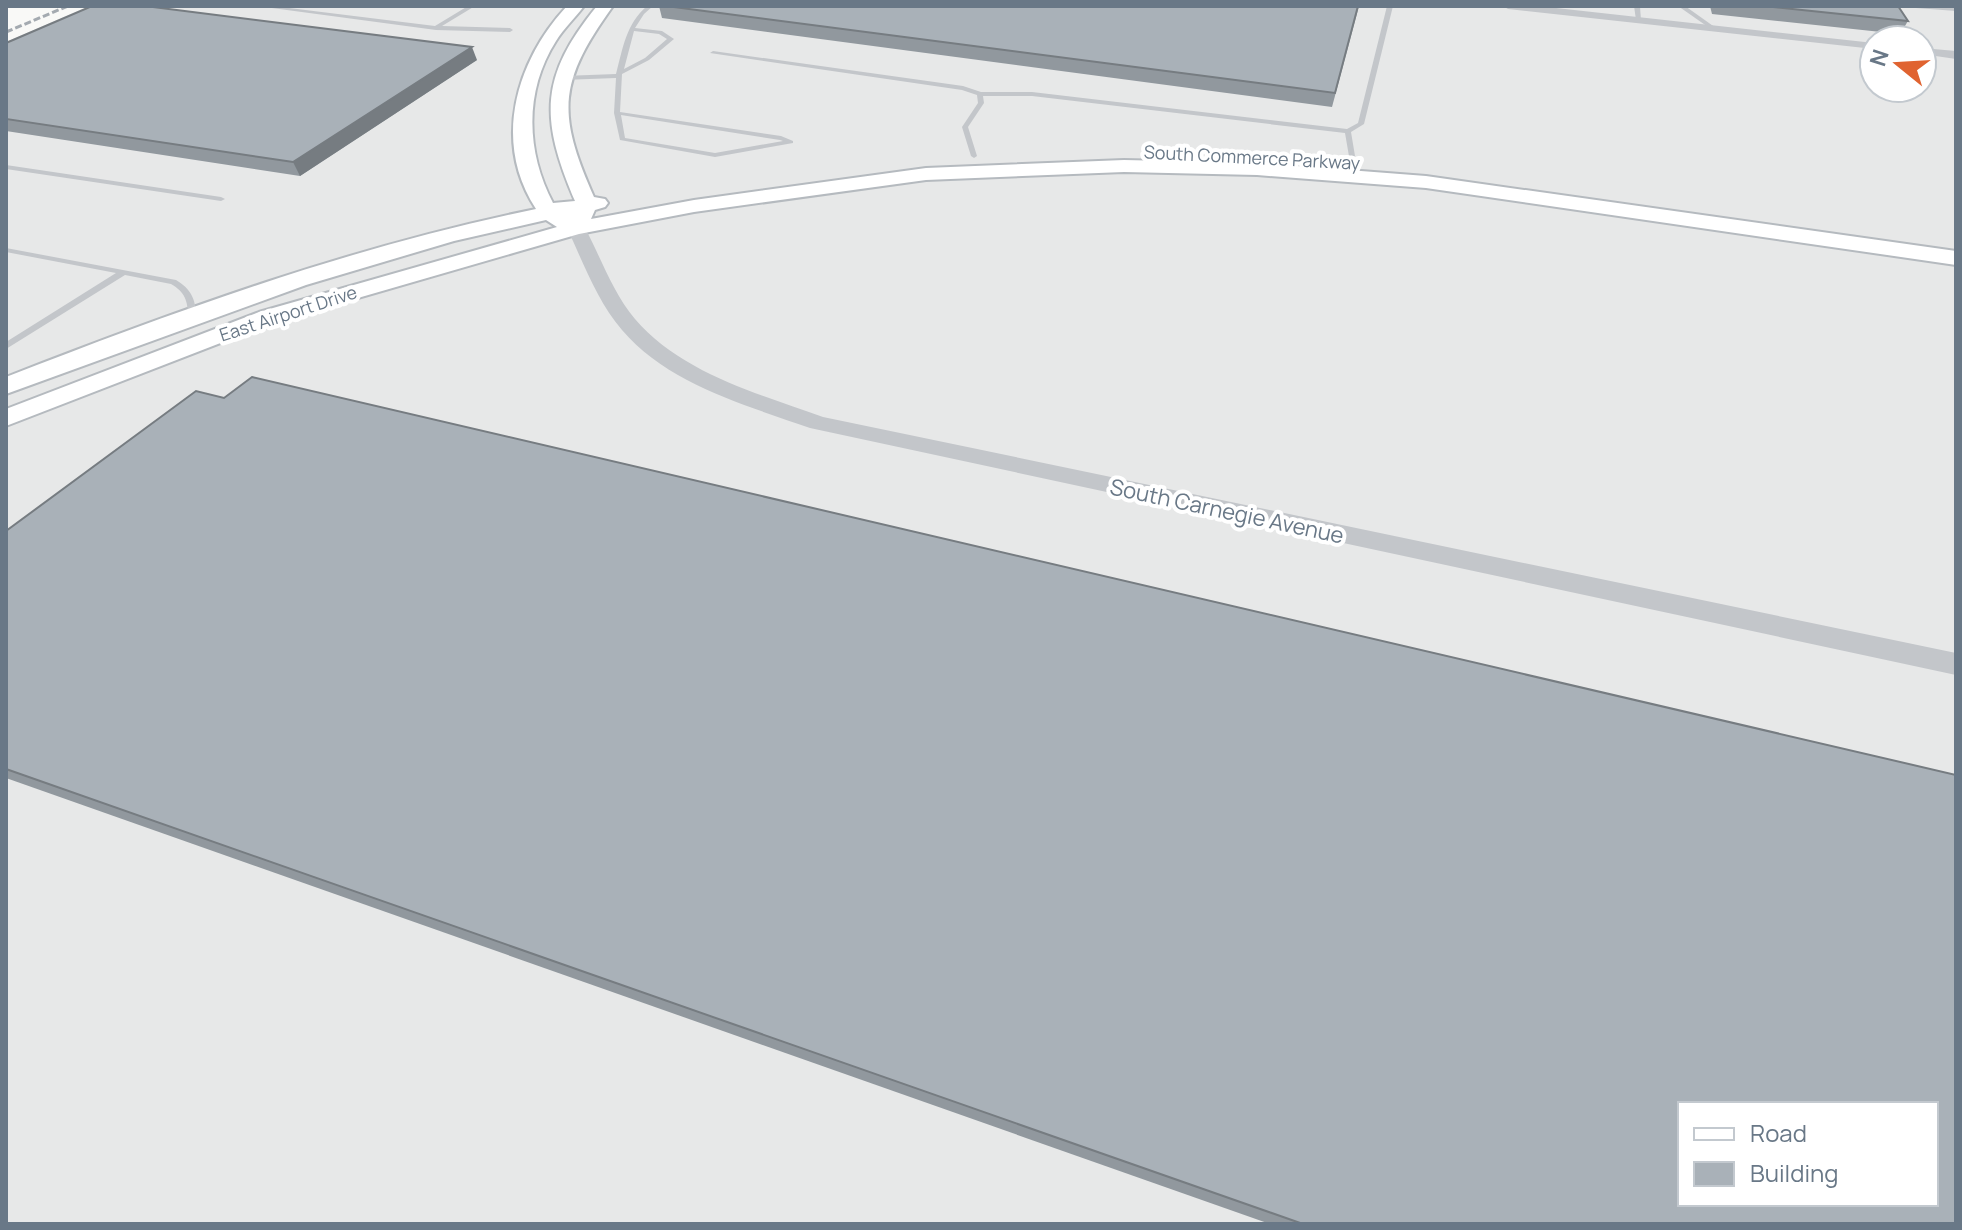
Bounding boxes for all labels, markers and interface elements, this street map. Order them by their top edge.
north arrow [1858,24,1938,104]
text: N [1862,46,1896,70]
street label: South Commerce Parkway [1143,139,1361,175]
street label: East Airport Drive [216,279,360,347]
street label: South Carnegie Avenue [1107,472,1347,550]
legend [1678,1102,1938,1206]
text: Road [1750,1116,1807,1149]
text: Building [1750,1156,1838,1189]

